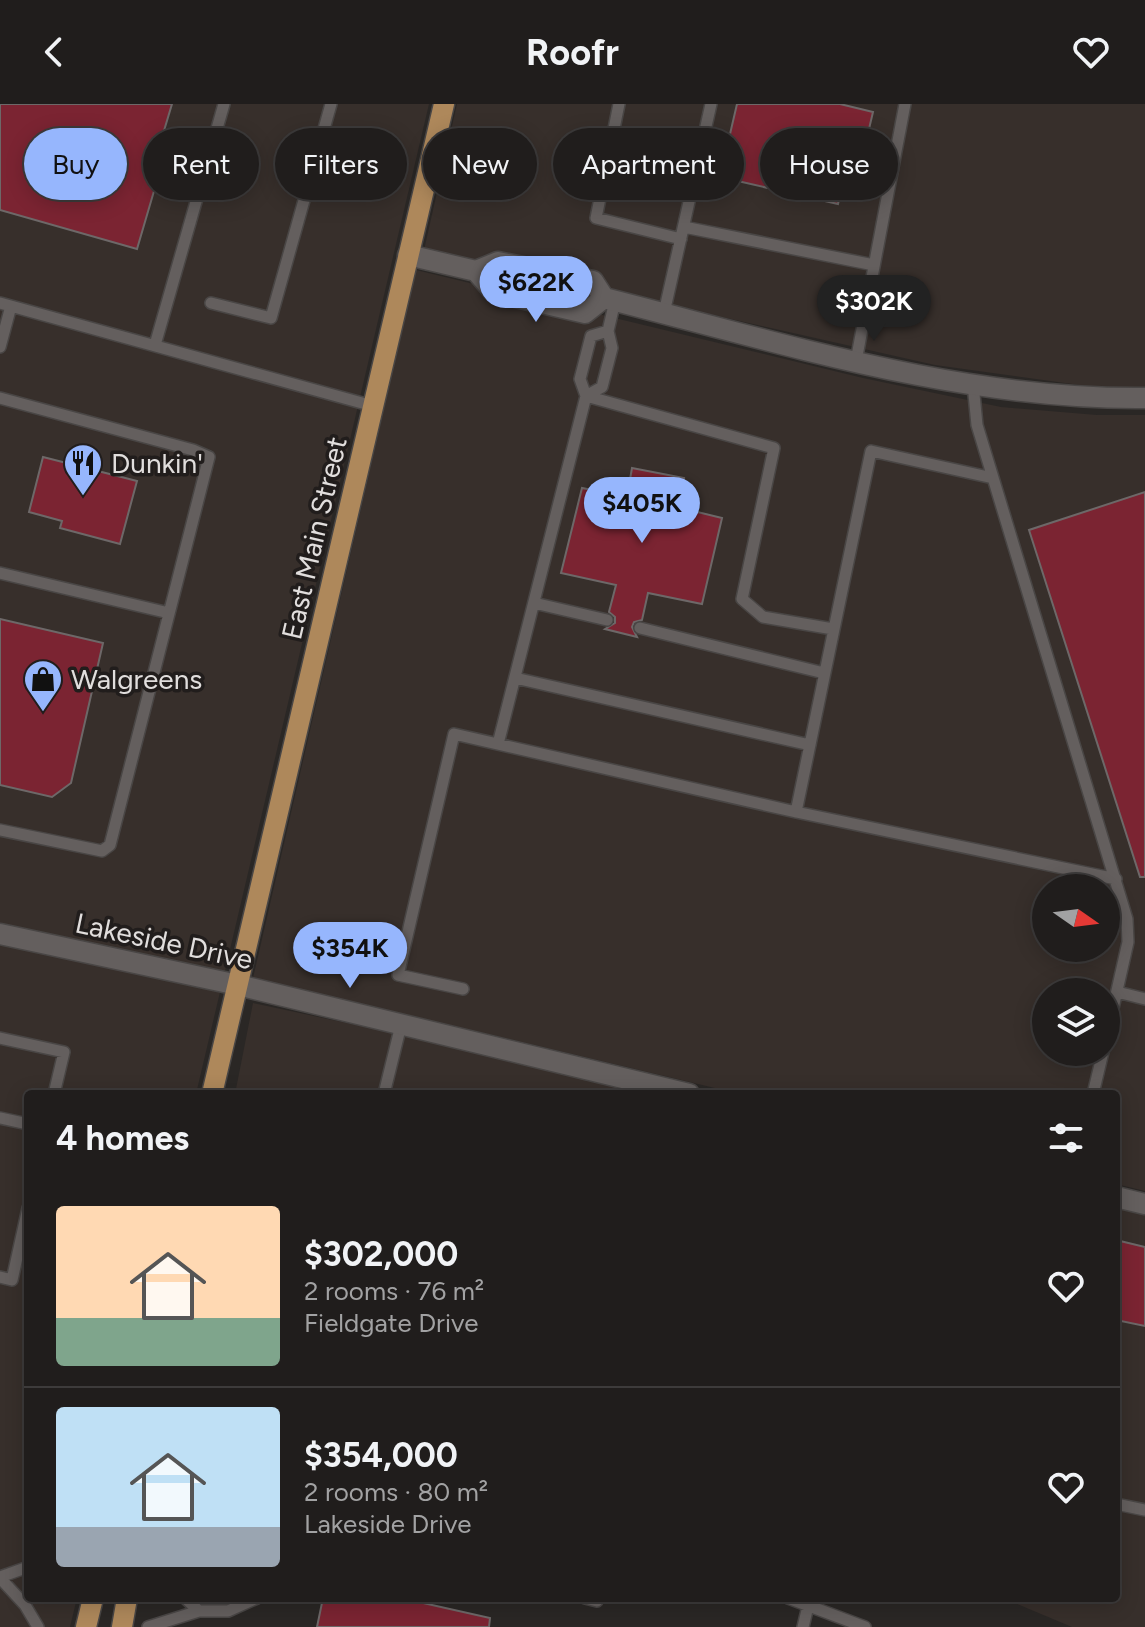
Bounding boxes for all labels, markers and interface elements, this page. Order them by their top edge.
icon: back [32,30,76,74]
icon: heart [1069,30,1113,74]
text: Roofr [526,31,619,74]
chip: Buy [24,128,127,200]
chip: Rent [143,128,259,200]
chip: Filters [275,128,407,200]
chip: New [423,128,537,200]
chip: Apartment [553,128,744,200]
chip: House [760,128,898,200]
pin: $622K [480,256,592,324]
text: $622K [498,266,574,298]
pin: $302K [818,275,930,343]
text: $302K [835,285,913,317]
street label: East Main Street [274,433,354,643]
restaurant icon: Dunkin' [62,442,104,497]
place label: Dunkin' [111,446,203,480]
pin: $405K [586,477,698,545]
text: $405K [602,487,682,519]
shop icon: Walgreens [22,658,64,713]
place label: Walgreens [71,662,202,696]
north arrow [1032,874,1120,962]
map controls [1032,874,1120,1066]
street label: Lakeside Drive [72,906,256,976]
pin: $354K [294,922,406,990]
text: $354K [311,932,389,964]
button: layers [1032,978,1120,1066]
icon: filters [1044,1116,1088,1160]
text: 4 homes [56,1118,189,1159]
text: $302,000 [304,1234,458,1275]
icon: home [120,1238,216,1334]
icon: heart [1044,1264,1088,1308]
text: 2 rooms · 76 m² [304,1275,484,1307]
text: Fieldgate Drive [304,1307,478,1339]
text: $354,000 [304,1435,458,1476]
icon: home [120,1439,216,1535]
icon: heart [1044,1465,1088,1509]
text: 2 rooms · 80 m² [304,1476,488,1508]
text: Lakeside Drive [304,1508,471,1540]

